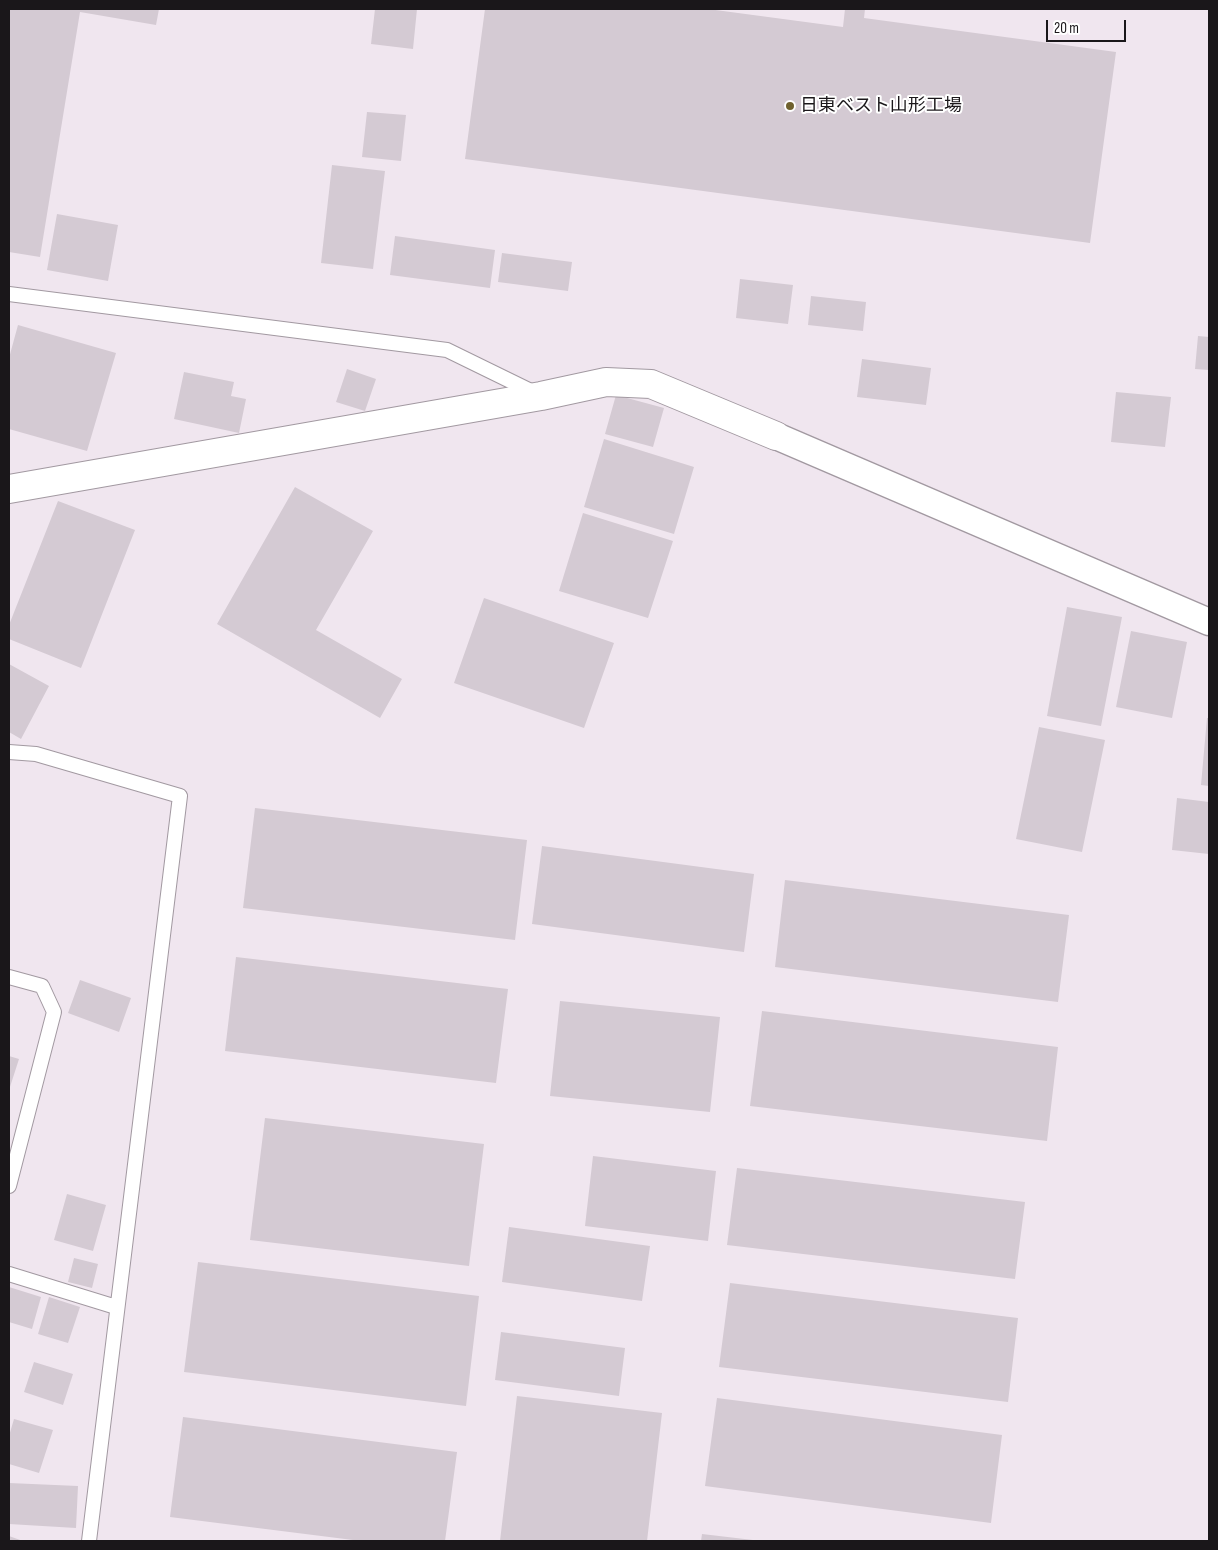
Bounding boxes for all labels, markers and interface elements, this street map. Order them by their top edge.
scale bar [1048,10,1128,42]
text: 20 m [1054,19,1079,38]
place label: 日東ベスト山形工場 [800,95,962,117]
marker: 日東ベスト山形工場 [784,100,796,112]

